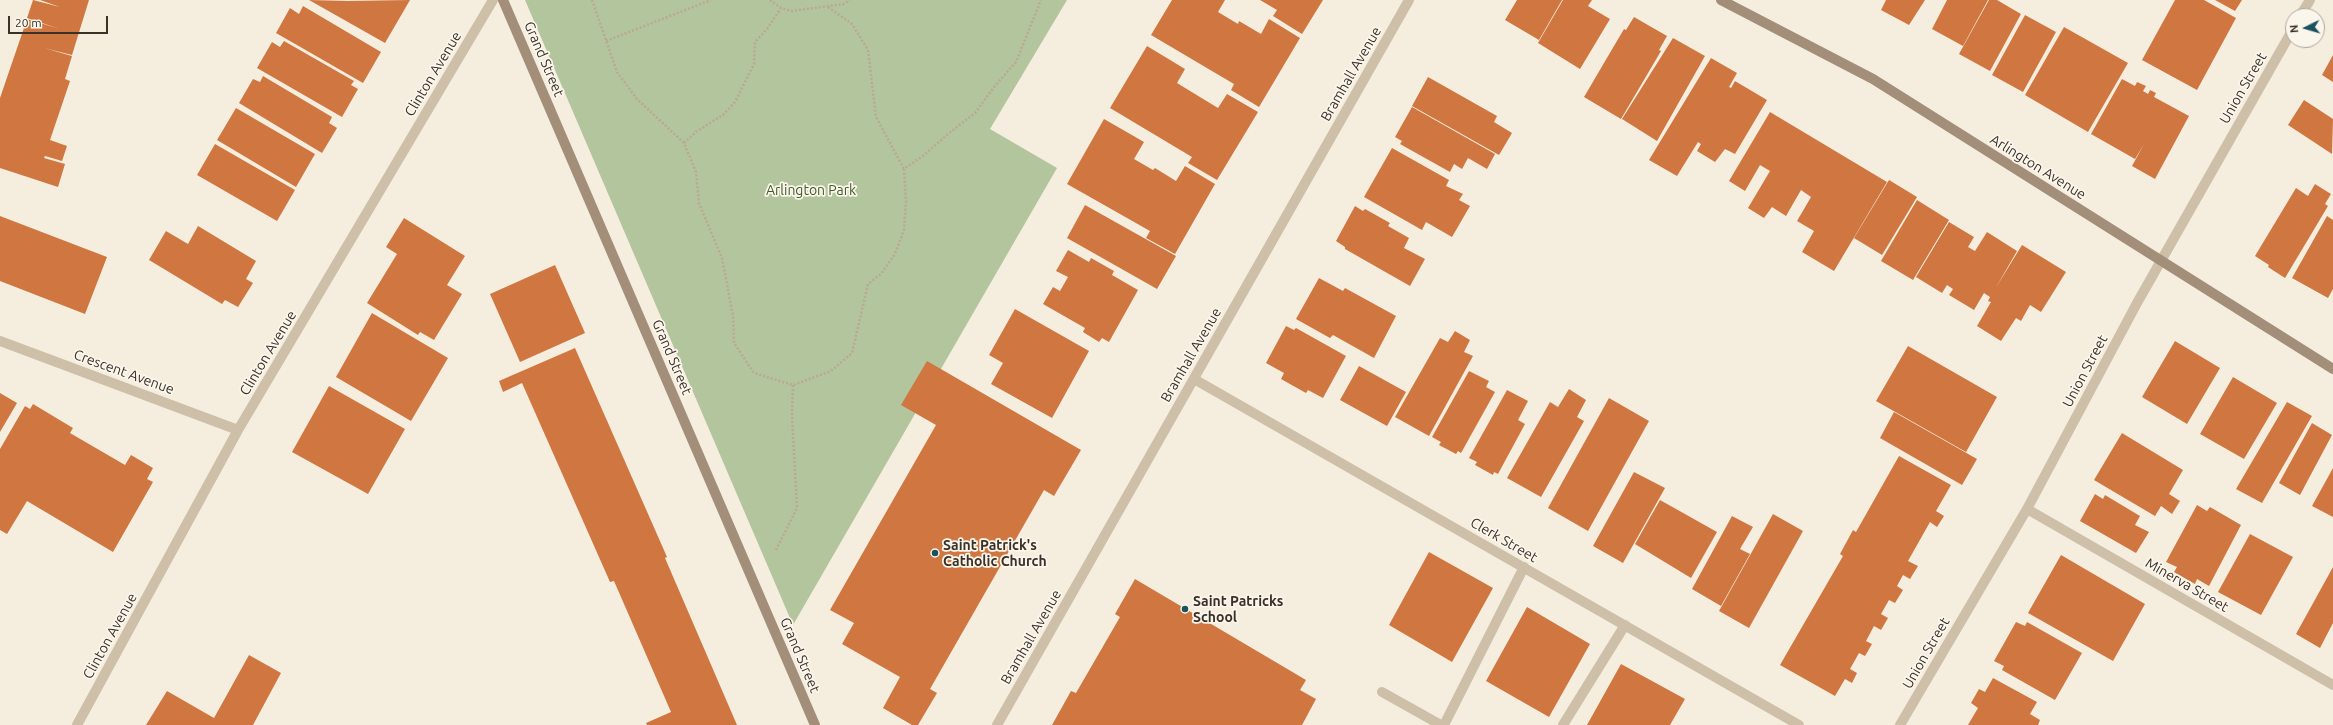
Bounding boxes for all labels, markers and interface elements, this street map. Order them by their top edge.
scale bar [10,8,110,34]
north arrow [2285,8,2325,48]
text: 20 m [15,16,42,29]
street label: Grand Street [521,19,567,99]
street label: Bramhall Avenue [1317,24,1385,124]
text: N [2288,24,2300,34]
street label: Clinton Avenue [401,29,465,119]
street label: Union Street [2216,49,2270,127]
street label: Arlington Avenue [1987,131,2089,203]
park label: Arlington Park [766,182,856,198]
street label: Bramhall Avenue [1157,305,1225,405]
street label: Clinton Avenue [236,308,300,398]
street label: Grand Street [649,317,695,397]
street label: Union Street [2059,332,2111,410]
street label: Crescent Avenue [71,346,177,398]
street label: Clerk Street [1467,514,1541,566]
place label: Saint Patrick's Catholic Church [943,537,1047,570]
marker: Saint Patrick's Catholic Church [930,548,940,558]
street label: Minerva Street [2142,554,2232,616]
street label: Bramhall Avenue [997,587,1065,687]
street label: Clinton Avenue [79,590,141,682]
place label: Saint Patricks School [1193,593,1283,626]
marker: Saint Patricks School [1180,604,1190,614]
street label: Union Street [1899,614,1953,692]
street label: Grand Street [777,615,823,695]

